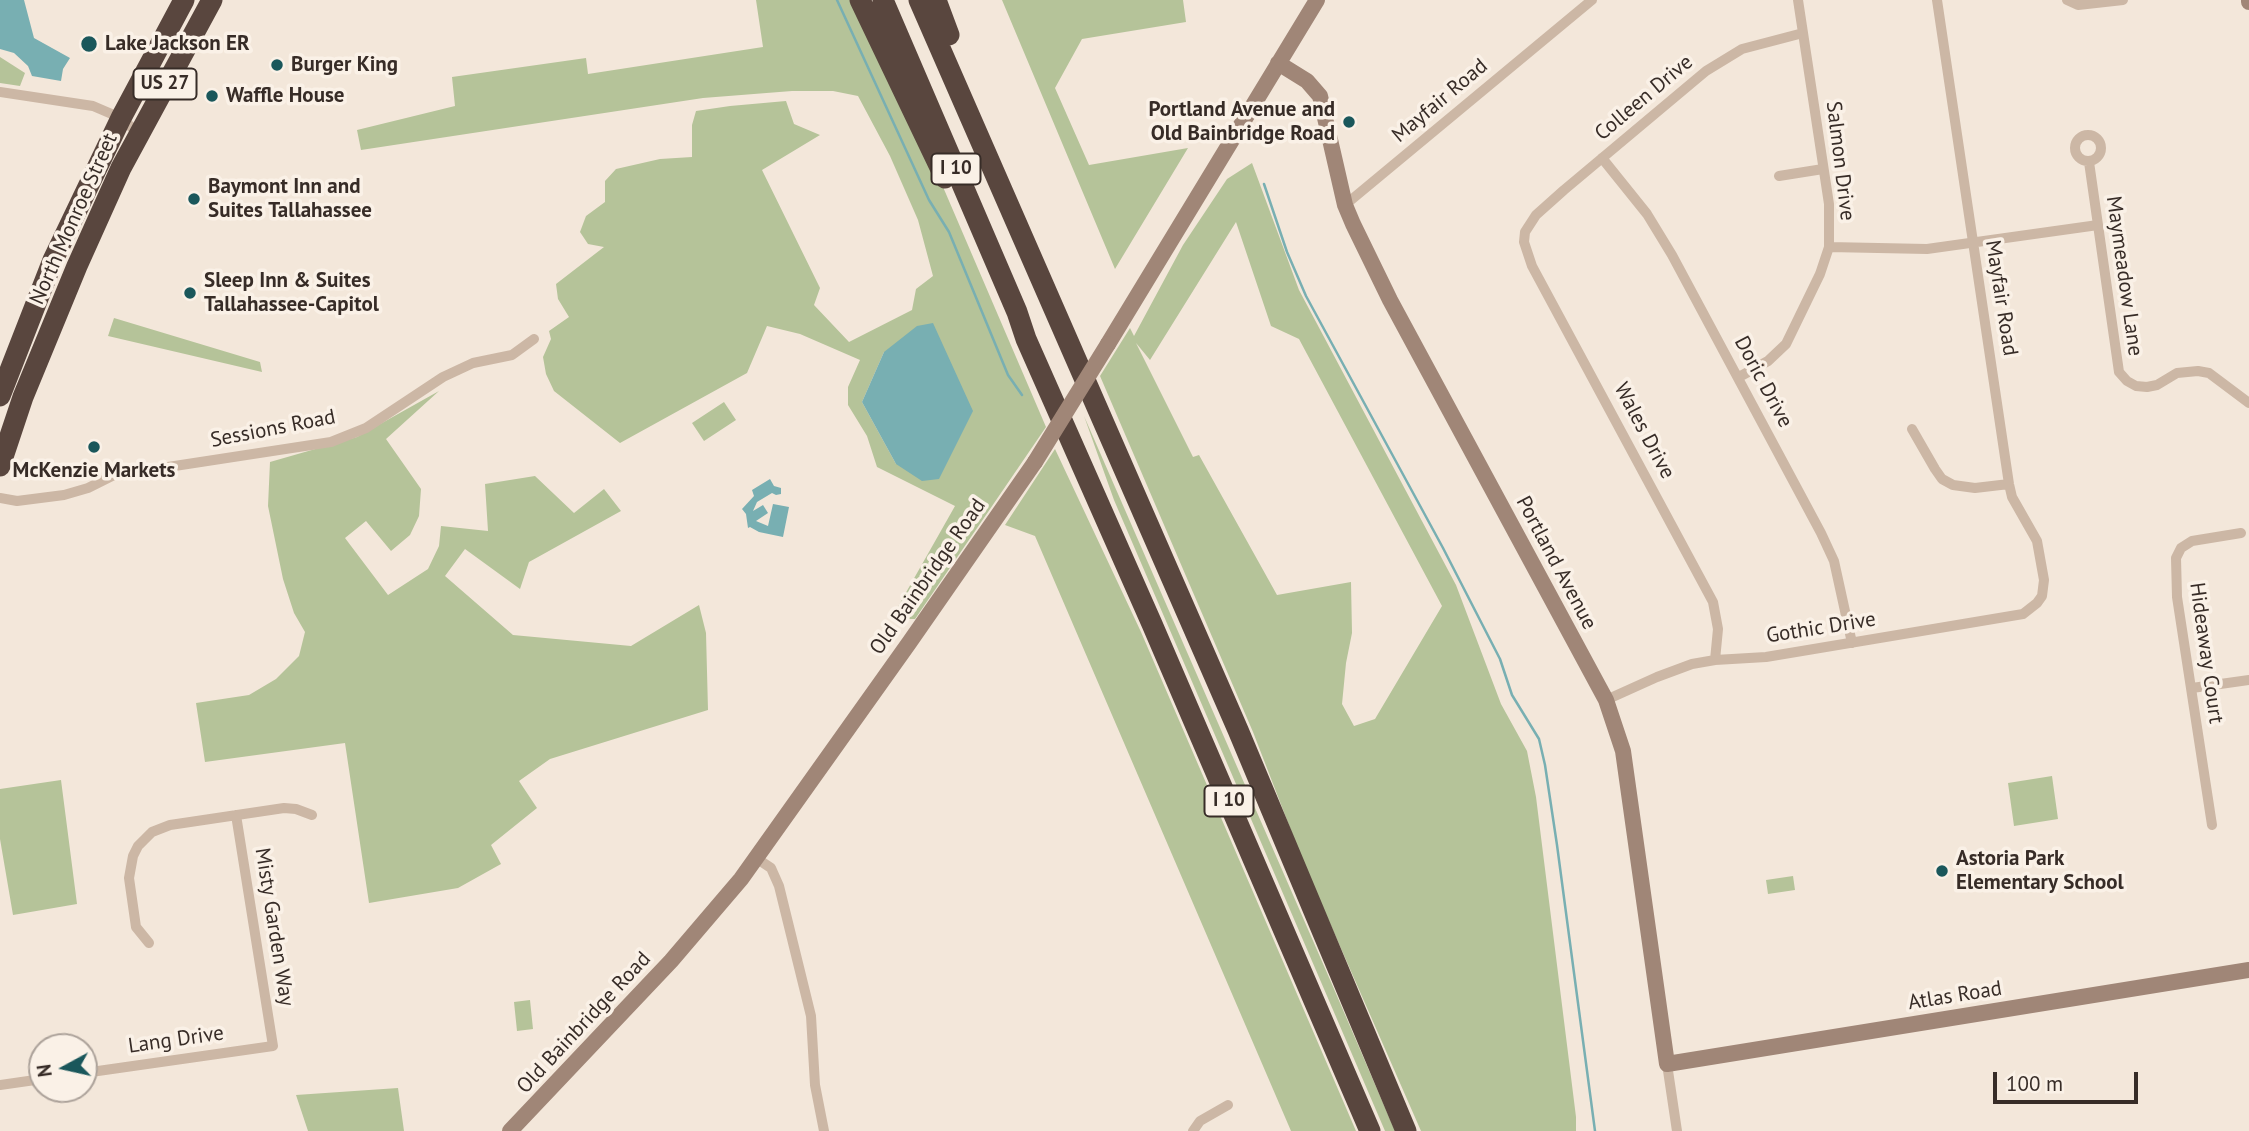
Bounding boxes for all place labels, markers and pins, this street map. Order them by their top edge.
place label: Lake Jackson ER [105,31,250,57]
marker: Lake Jackson ER [79,34,99,54]
place label: Burger King [291,52,398,78]
marker: Burger King [269,57,285,73]
place label: Waffle House [226,83,344,109]
marker: Waffle House [204,88,220,104]
place label: Portland Avenue and Old Bainbridge Road [1148,97,1335,147]
marker: Portland Avenue and Old Bainbridge Road [1341,114,1357,130]
place label: Baymont Inn and Suites Tallahassee [208,174,372,224]
marker: Baymont Inn and Suites Tallahassee [186,191,202,207]
place label: Sleep Inn & Suites Tallahassee-Capitol [204,268,379,318]
marker: Sleep Inn & Suites Tallahassee-Capitol [182,285,198,301]
marker: McKenzie Markets [86,439,102,455]
place label: McKenzie Markets [13,458,175,484]
place label: Astoria Park Elementary School [1956,846,2124,896]
marker: Astoria Park Elementary School [1934,863,1950,879]

